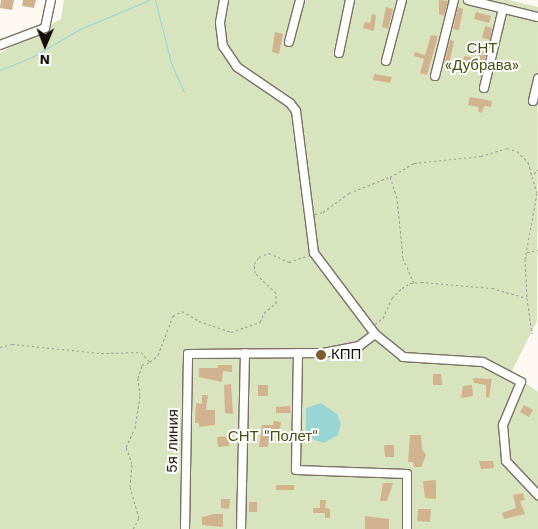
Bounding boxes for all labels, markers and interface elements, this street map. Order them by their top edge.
north arrow [20,20,70,70]
park label: СНТ «Дубрава» [445,39,519,74]
text: N [39,52,50,68]
place label: КПП [331,346,361,364]
marker: КПП [315,349,327,361]
street label: 5я линия [163,409,183,473]
park label: СНТ "Полет" [228,428,318,446]

